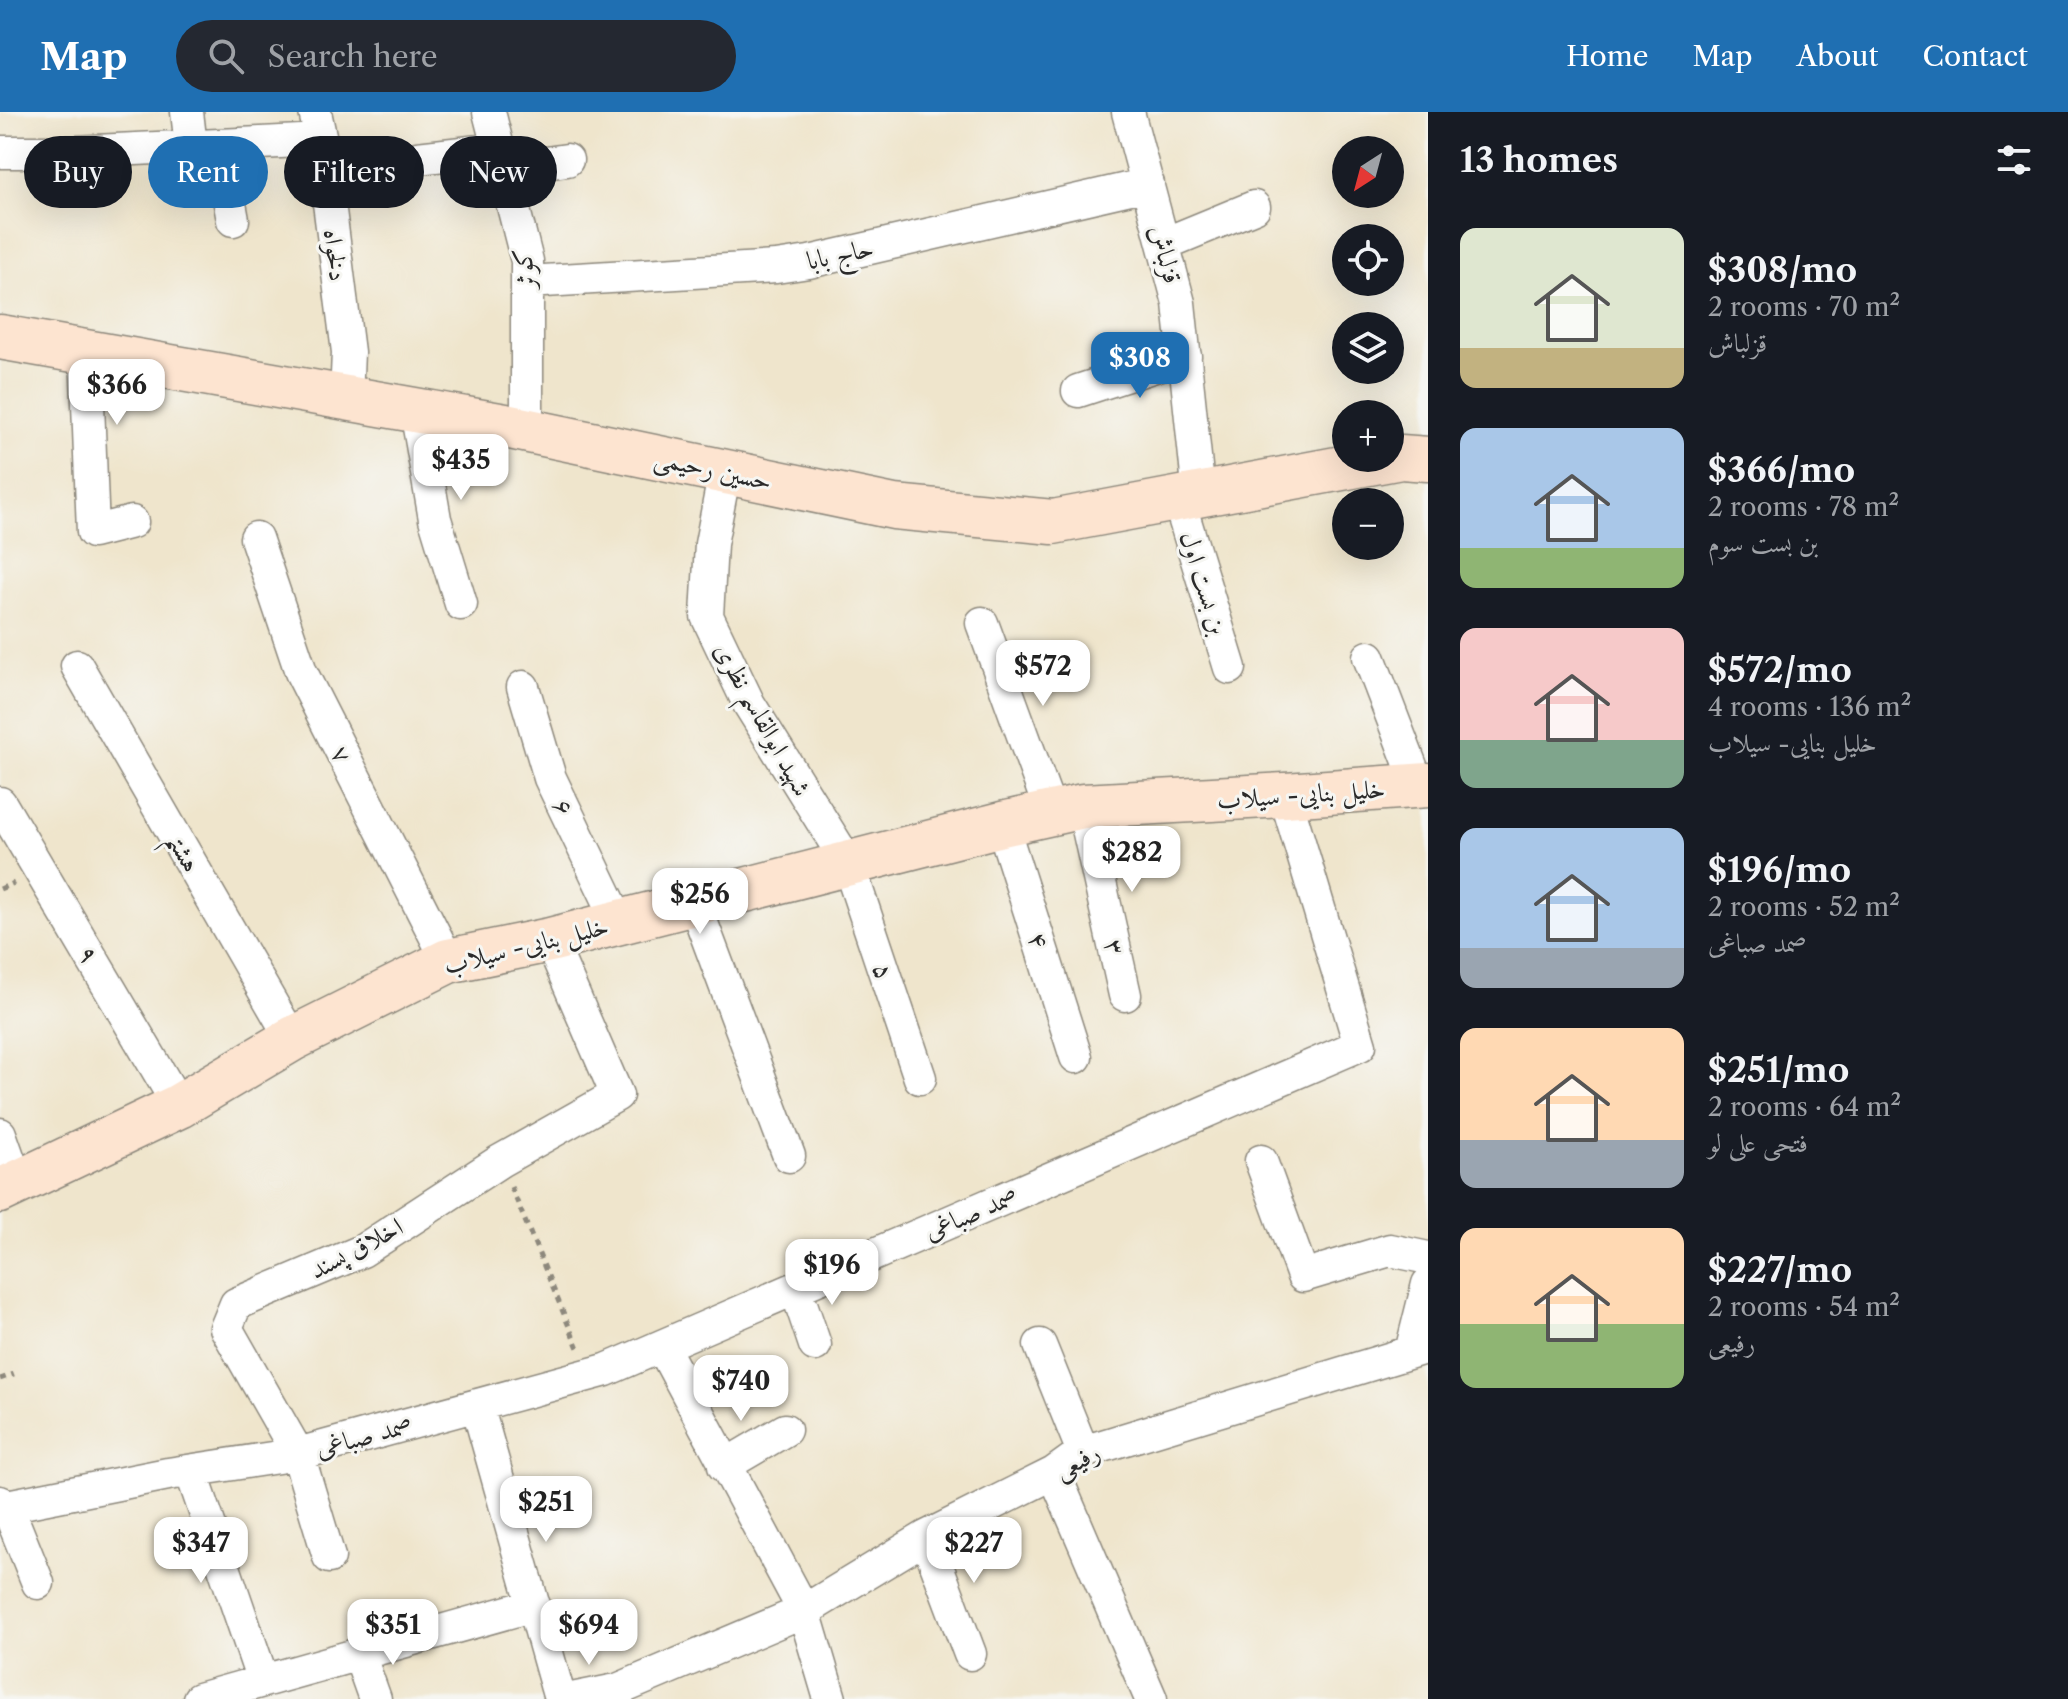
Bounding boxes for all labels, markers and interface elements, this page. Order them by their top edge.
search box [176,20,736,92]
text: Map [40,33,128,80]
icon: search [204,34,248,78]
text: Search here [268,38,438,75]
text: Home [1566,39,1648,73]
text: Map [1692,39,1752,73]
text: About [1796,39,1878,73]
text: Contact [1922,39,2028,73]
chip: Buy [24,136,132,208]
chip: Rent [148,136,268,208]
chip: Filters [284,136,424,208]
chip: New [440,136,557,208]
north arrow [1332,136,1404,208]
map controls [1332,136,1404,560]
icon: filters [1992,138,2036,182]
text: 13 homes [1460,139,1618,181]
street label: قزلباش [1142,221,1189,287]
button: locate [1332,224,1404,296]
street label: دلخواه [316,227,355,283]
street label: حاج بابا [804,231,878,285]
street label: کوثر [506,246,543,294]
text: $308/mo [1708,249,1857,291]
icon: home [1524,260,1620,356]
text: 2 rooms · 70 m² [1708,291,1900,323]
button: layers [1332,312,1404,384]
text: قزلباش [1708,327,1767,359]
pin: $308 [1093,332,1187,400]
text: $308 [1109,342,1171,374]
pin: $366 [70,359,164,427]
text: $366 [87,369,147,401]
button: + [1332,400,1404,472]
pin: $435 [414,434,508,502]
street label: حسین رحیمی [651,441,775,499]
text: $435 [432,444,490,476]
text: $366/mo [1708,449,1855,491]
icon: home [1524,460,1620,556]
button: − [1332,488,1404,560]
text: 2 rooms · 78 m² [1708,491,1899,523]
street label: بن بست اول [1173,527,1235,639]
text: بن بست سوم [1708,527,1818,559]
street label: شهید ابوالقاسم نظری [699,637,818,806]
pin: $572 [996,640,1090,708]
text: $572/mo [1708,649,1852,691]
text: $572 [1014,650,1072,682]
icon: home [1524,660,1620,756]
text: 4 rooms · 136 m² [1708,691,1911,723]
text: خلیل بنایی- سیلاب [1708,727,1877,759]
street label: ۷ [324,740,360,768]
street label: خلیل بنایی- سیلاب [1216,772,1386,818]
street label: ۶ [546,793,582,821]
street label: هشتم [151,826,208,883]
pin: $282 [1085,826,1179,894]
text: $282 [1101,836,1163,868]
text: $196/mo [1708,849,1851,891]
icon: home [1524,860,1620,956]
pin: $256 [653,868,747,936]
text: $256 [670,878,730,910]
text: 2 rooms · 52 m² [1708,891,1900,923]
street label: خلیل بنایی- سیلاب [440,909,612,983]
text: صمد صباغی [1708,927,1807,959]
street label: ۴ [1021,928,1057,952]
street label: ۳ [1098,936,1132,958]
street label: ۹ [71,939,107,969]
street label: ۵ [866,959,902,983]
text: $251/mo [1708,1049,1849,1091]
icon: home [1524,1060,1620,1156]
text: 2 rooms · 64 m² [1708,1091,1901,1123]
text: فتحی علی لو [1708,1127,1808,1159]
street label: صمد صباغی [919,1179,1023,1247]
street label: اخلاق پسند [304,1210,409,1287]
pin: $196 [785,1239,879,1307]
text: $196 [803,1249,861,1281]
text: $227/mo [1708,1249,1852,1291]
icon: home [1524,1260,1620,1356]
text: 2 rooms · 54 m² [1708,1291,1900,1323]
text: رفیعی [1708,1327,1755,1359]
pin: $740 [694,1355,788,1423]
text: $740 [711,1365,771,1397]
street label: صمد صباغی [312,1408,416,1464]
street label: رفیعی [1049,1436,1106,1488]
pin: $251 [499,1476,593,1544]
text: $251 [518,1486,574,1518]
pin: $347 [154,1517,248,1585]
pin: $227 [927,1517,1021,1585]
text: $347 [172,1527,230,1559]
text: $227 [945,1527,1003,1559]
pin: $351 [346,1599,440,1667]
pin: $694 [542,1599,636,1667]
text: $351 [365,1609,421,1641]
text: $694 [559,1609,619,1641]

